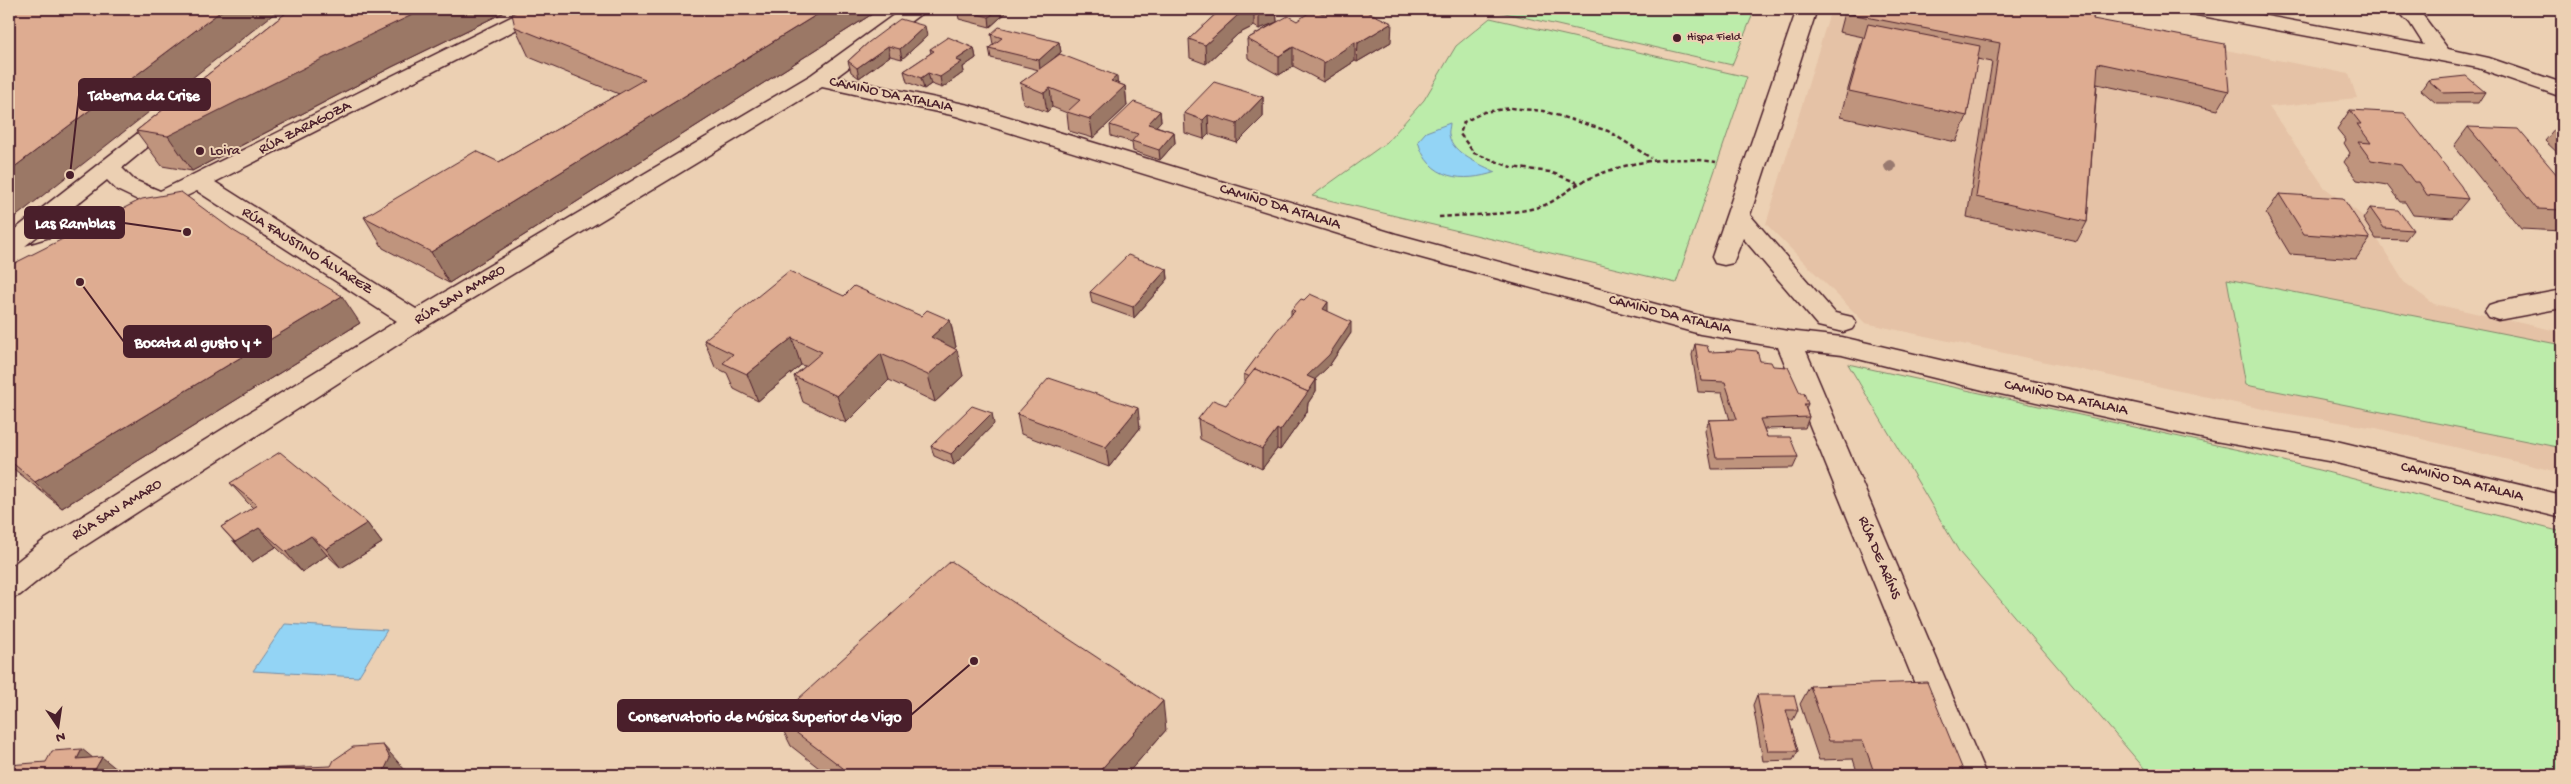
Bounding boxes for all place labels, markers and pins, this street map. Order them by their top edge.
place label: Hispa Field [1687,31,1742,45]
marker: Hispa Field [1671,32,1683,44]
callout: Taberna da Crise [79,79,210,110]
place label: Loira [210,142,241,160]
marker: Loira [194,145,206,157]
callout: Las Ramblas [25,207,124,238]
callout: Bocata al gusto y + [124,326,271,357]
callout: Conservatorio de Música Superior de Vigo [618,700,911,731]

